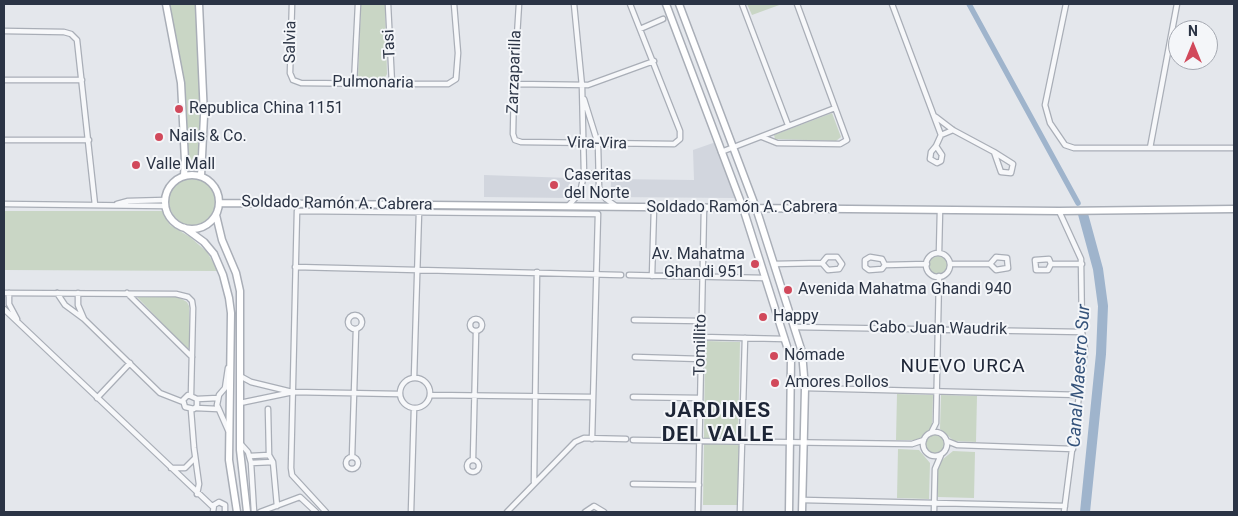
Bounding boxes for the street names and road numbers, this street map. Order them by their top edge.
street label: Salvia [281,21,301,63]
street label: Tasi [380,29,400,59]
street label: Zarzaparilla [504,30,526,114]
street label: Pulmonaria [332,73,414,93]
street label: Vira-Vira [567,134,627,154]
street label: Soldado Ramón A. Cabrera [241,193,433,215]
street label: Soldado Ramón A. Cabrera [646,198,838,218]
street label: Tomillito [691,314,711,376]
street label: Cabo Juan Waudrik [869,318,1007,340]

